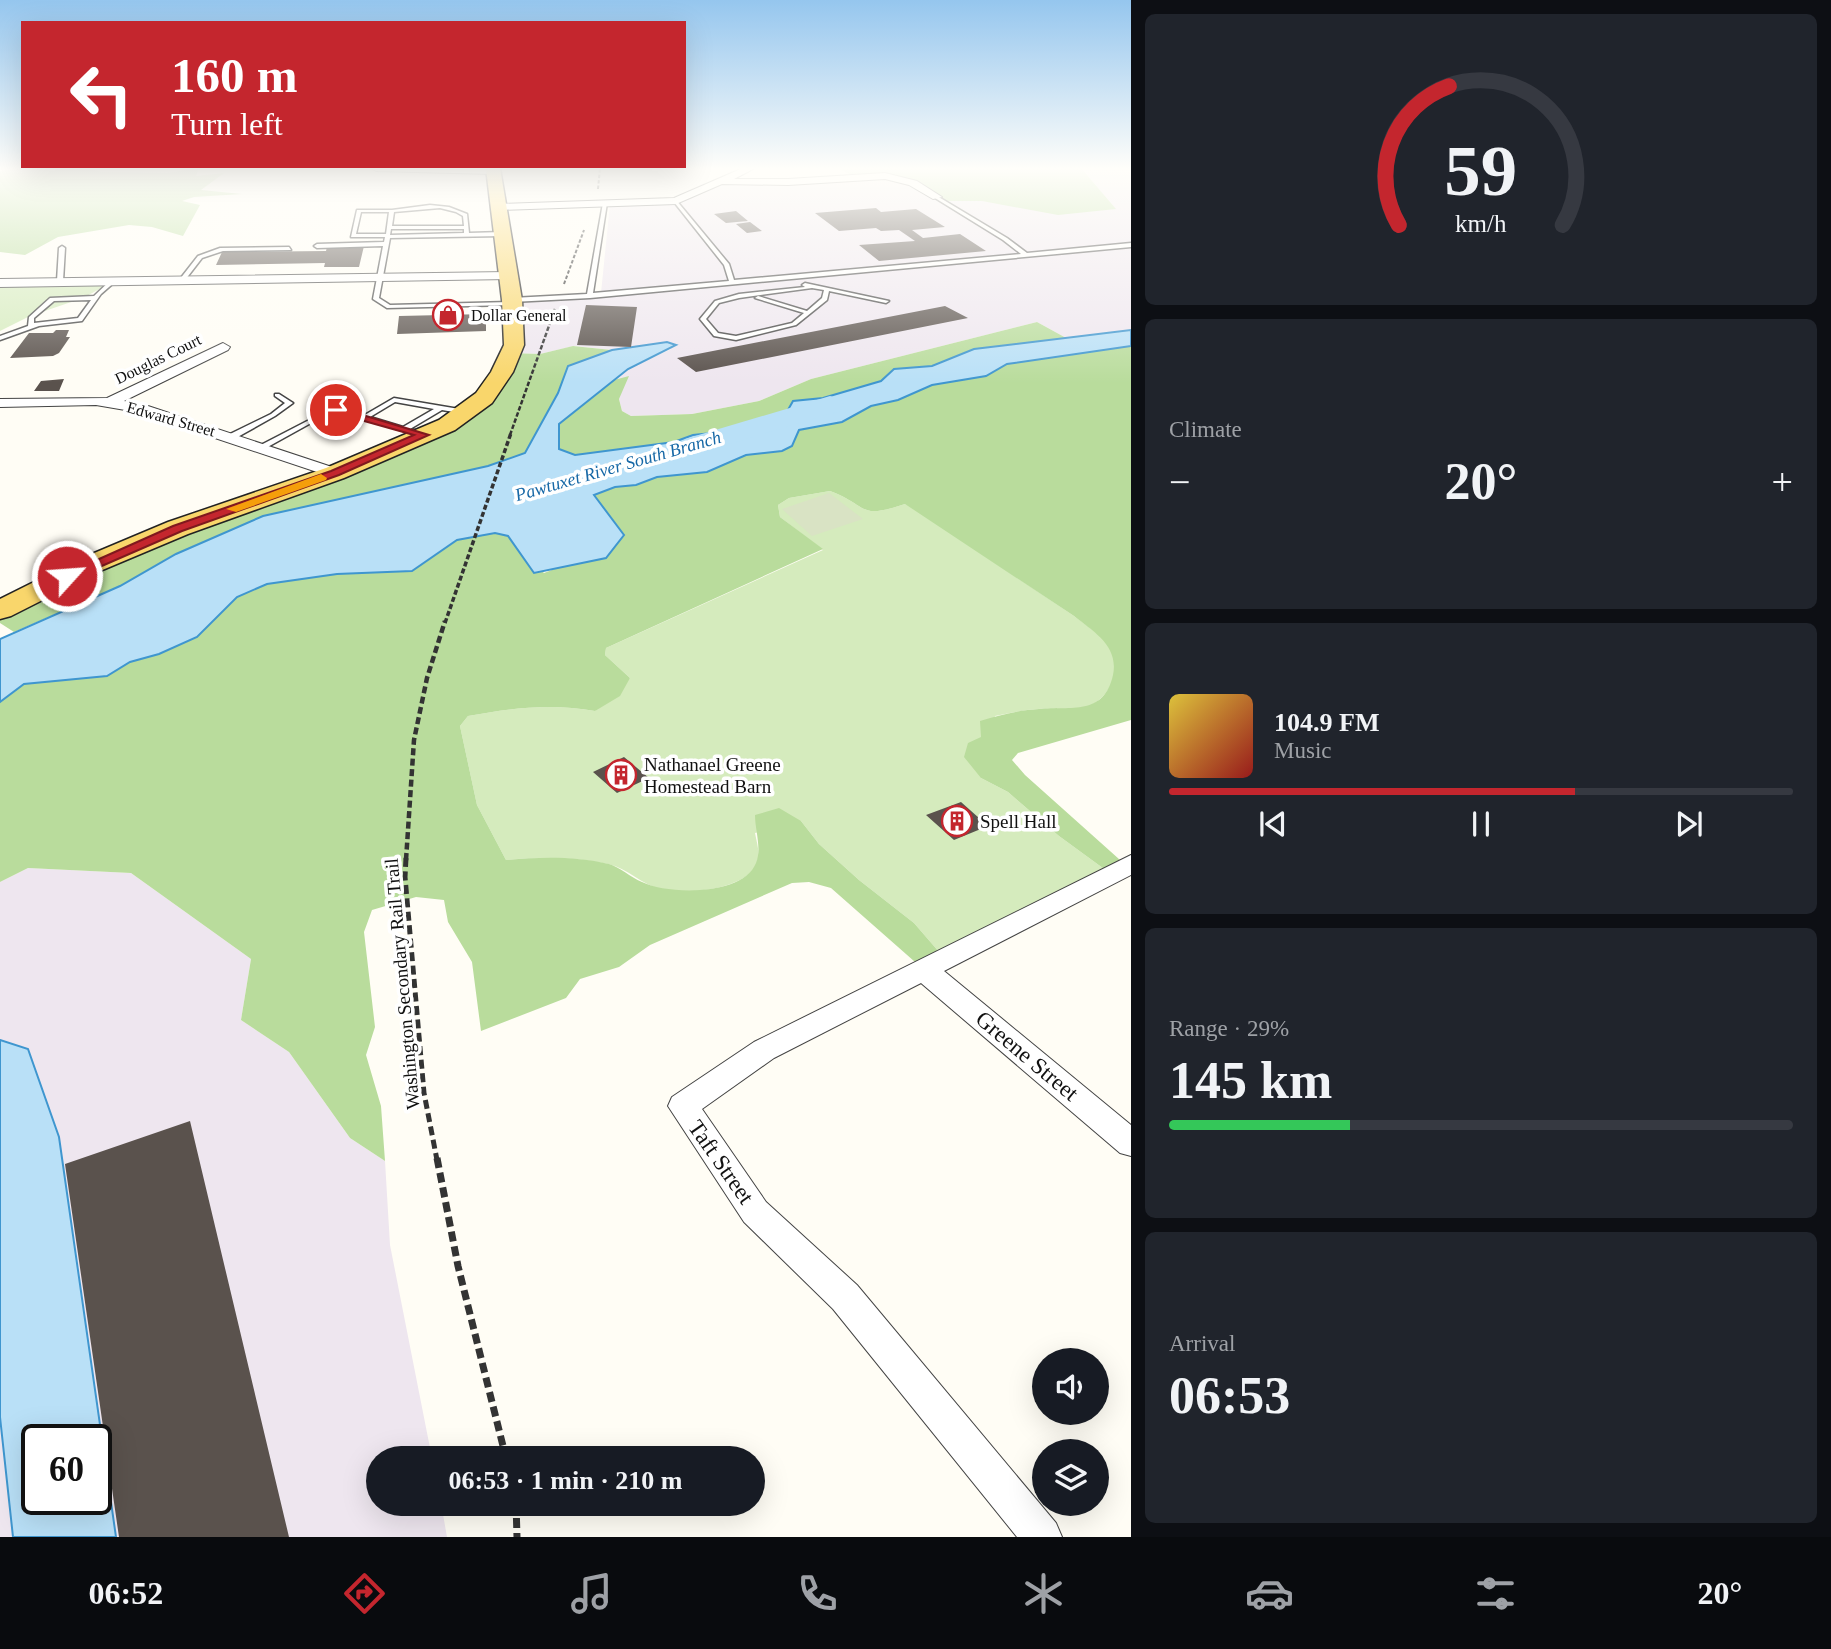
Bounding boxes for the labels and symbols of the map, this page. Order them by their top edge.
shop icon: Dollar General [431,298,465,332]
place label: Dollar General [471,307,567,324]
street label: Douglas Court [112,331,205,388]
pin [306,380,366,440]
street label: Edward Street [125,398,218,440]
water label: Pawtuxet River South Branch [512,427,723,505]
position arrow [30,539,104,613]
place label: Nathanael Greene Homestead Barn [644,754,781,797]
building icon: Nathanael Greene Homestead Barn [604,758,638,792]
building icon: Spell Hall [940,804,974,838]
place label: Spell Hall [980,811,1057,832]
street label: Washington Secondary Rail Trail [381,857,423,1111]
street label: Greene Street [971,1006,1084,1106]
street label: Taft Street [683,1115,759,1209]
speed limit sign: 60 [21,1424,112,1515]

